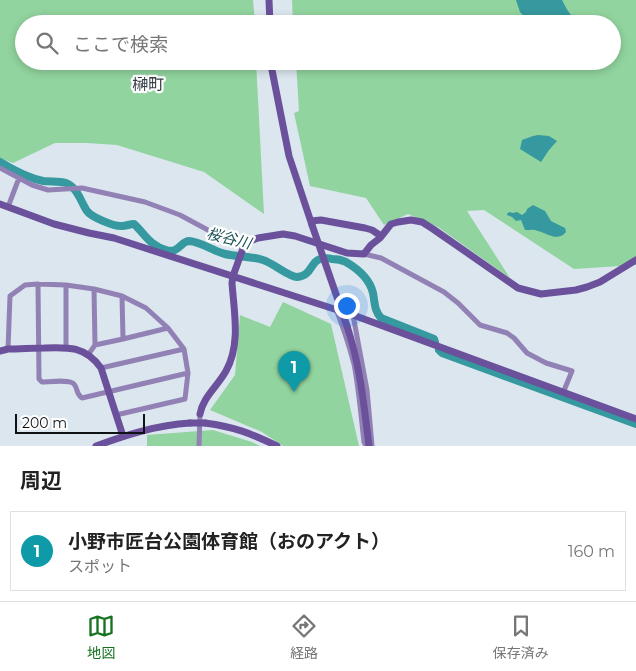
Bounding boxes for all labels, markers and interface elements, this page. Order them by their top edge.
search box [15,15,621,70]
icon: search [33,29,61,57]
text: ここで検索 [73,33,168,56]
district label: 榊町 [132,75,164,94]
water label: 桜谷川 [205,223,255,253]
your location [334,293,360,319]
pin: 1 [278,351,310,392]
scale bar [15,411,145,434]
text: 200 m [22,414,67,432]
text: 周辺 [20,468,62,493]
text: 小野市匠台公園体育館（おのアクト） [68,530,390,553]
text: 1 [34,542,40,561]
text: 160 m [568,542,615,561]
text: スポット [68,557,132,576]
tab: 地図 [87,612,115,662]
tab: 経路 [290,612,318,662]
tab: 保存済み [493,612,549,662]

